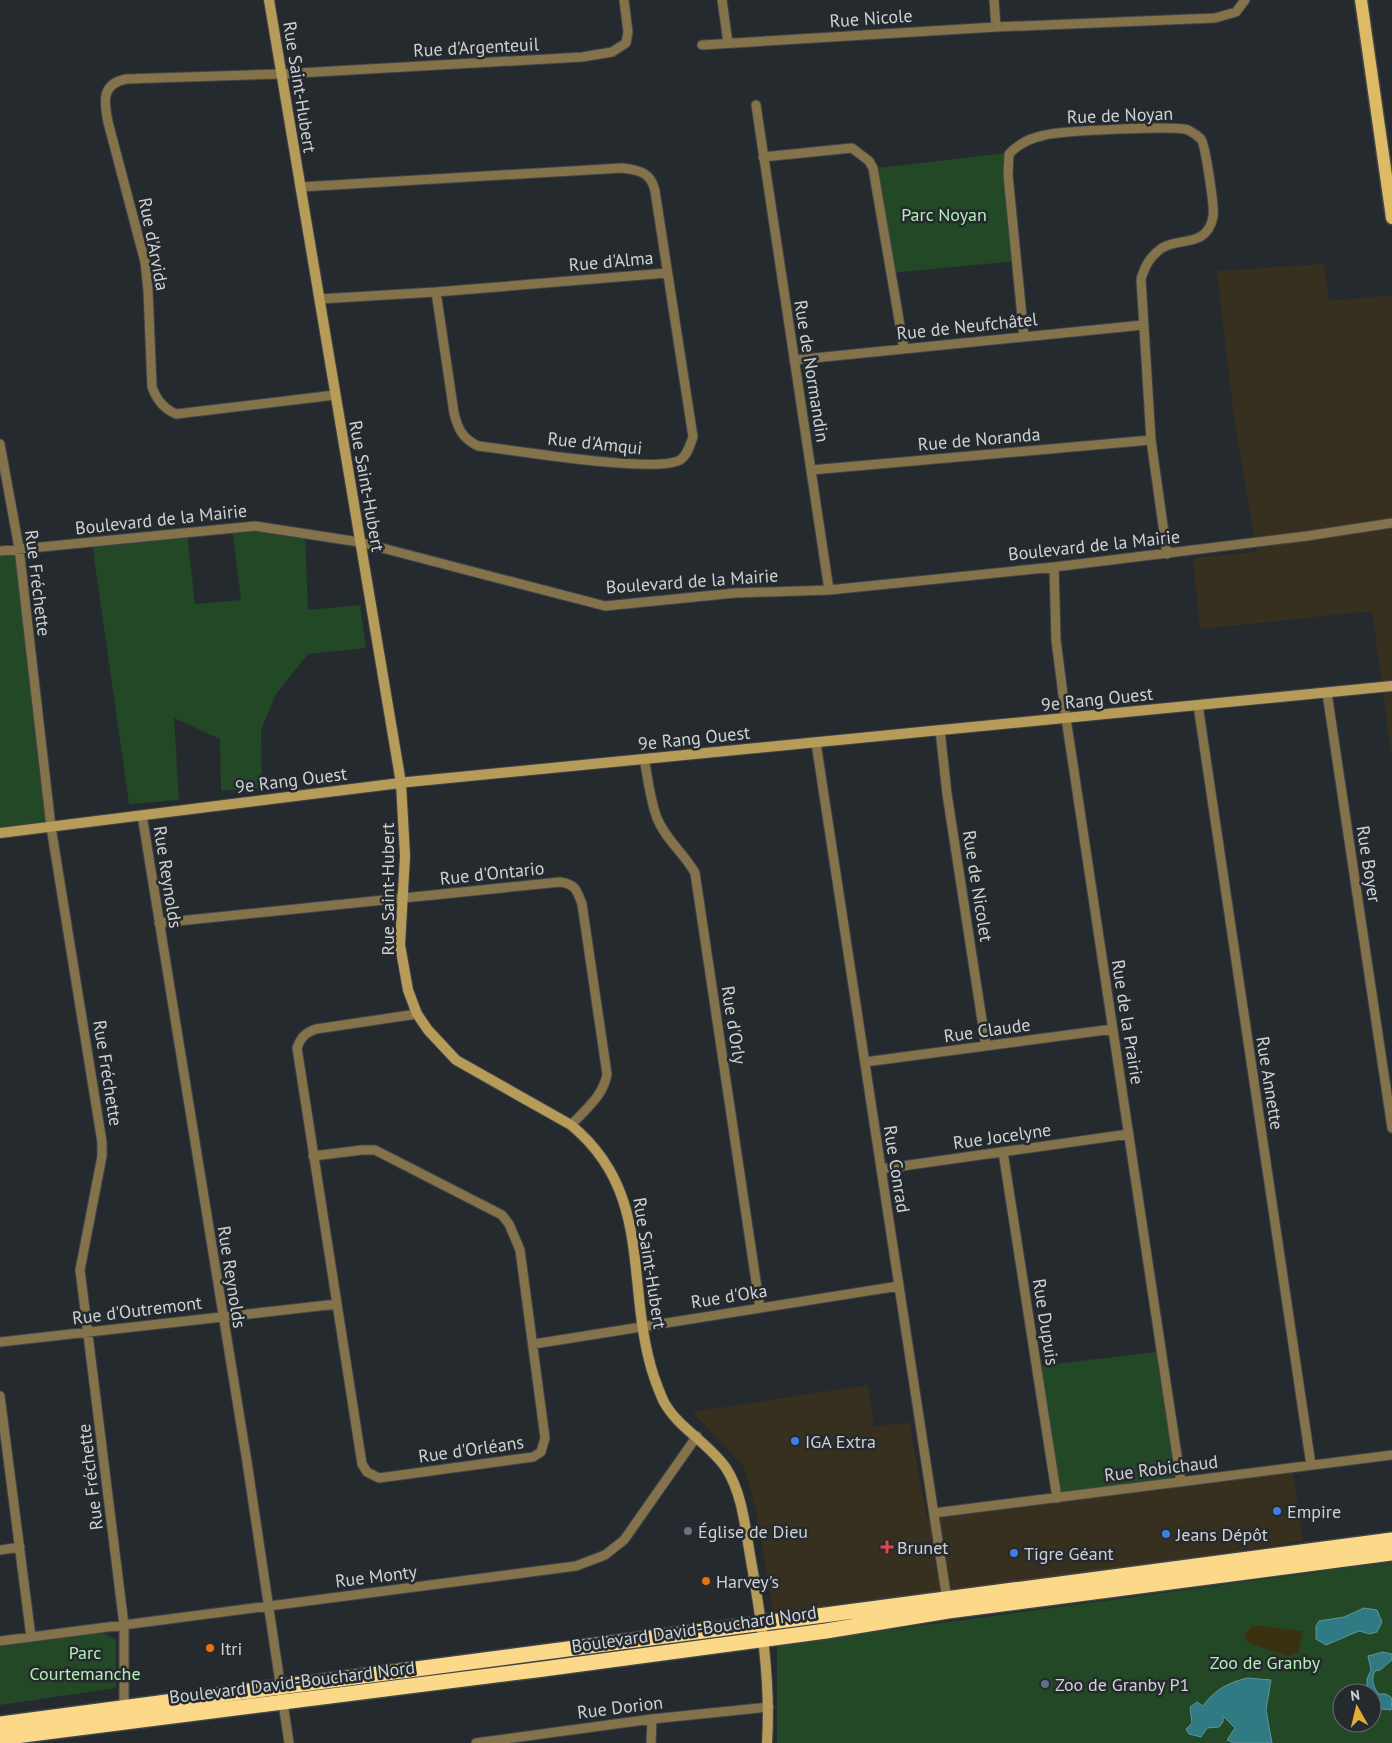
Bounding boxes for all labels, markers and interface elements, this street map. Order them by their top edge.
street label: Rue Nicole [829,4,913,32]
street label: Rue Saint-Hubert [278,20,322,154]
street label: Rue d'Argenteuil [413,32,540,62]
street label: Rue de Noyan [1066,102,1174,128]
street label: Rue d'Arvida [134,195,174,293]
park label: Parc Noyan [901,203,987,226]
street label: Rue d'Alma [568,246,654,276]
street label: Rue de Normandin [789,298,835,444]
street label: Rue de Neufchâtel [895,307,1039,345]
street label: Rue Saint-Hubert [344,419,390,553]
street label: Rue de Noranda [917,422,1041,456]
street label: Rue d'Amqui [547,427,643,459]
street label: Boulevard de la Mairie [74,499,248,539]
street label: Boulevard de la Mairie [1007,525,1181,565]
street label: Rue Fréchette [20,529,56,637]
street label: Boulevard de la Mairie [605,564,779,598]
street label: 9e Rang Ouest [1040,682,1154,716]
street label: 9e Rang Ouest [637,721,751,755]
street label: 9e Rang Ouest [234,762,348,798]
street label: Rue Saint-Hubert [376,823,399,955]
street label: Rue Reynolds [149,824,187,930]
street label: Rue Boyer [1352,824,1386,904]
street label: Rue de Nicolet [958,829,998,943]
street label: Rue d'Ontario [439,856,545,890]
street label: Rue de la Prairie [1107,958,1149,1086]
street label: Rue d'Orly [716,984,752,1066]
street label: Rue Claude [942,1013,1032,1047]
street label: Rue Fréchette [88,1018,128,1128]
street label: Rue Annette [1251,1035,1289,1131]
street label: Rue Jocelyne [952,1118,1052,1154]
street label: Rue Conrad [879,1124,915,1214]
street label: Rue Saint-Hubert [628,1196,672,1330]
street label: Rue Reynolds [213,1224,251,1330]
street label: Rue Dupuis [1028,1277,1064,1367]
street label: Rue d'Oka [689,1279,769,1313]
street label: Rue d'Outremont [71,1291,203,1329]
street label: Rue Fréchette [72,1423,108,1531]
street label: Rue d'Orléans [417,1430,525,1468]
place label: IGA Extra [805,1430,876,1453]
marker: IGA Extra [789,1435,801,1447]
street label: Rue Robichaud [1103,1450,1219,1486]
place label: Empire [1287,1500,1341,1523]
marker: Empire [1271,1505,1283,1517]
place label: Église de Dieu [698,1520,808,1543]
place label: Jeans Dépôt [1175,1523,1268,1546]
marker: Église de Dieu [682,1525,694,1537]
marker: Jeans Dépôt [1160,1528,1172,1540]
place label: Brunet [897,1536,948,1559]
marker: Brunet [881,1541,893,1553]
place label: Tigre Géant [1024,1542,1114,1565]
marker: Tigre Géant [1008,1547,1020,1559]
street label: Rue Monty [334,1559,419,1592]
place label: Harvey's [716,1570,779,1593]
marker: Harvey's [700,1575,712,1587]
street label: Boulevard David-Bouchard Nord [570,1600,818,1658]
place label: Itri [220,1637,242,1660]
park label: Parc Courtemanche [29,1641,141,1685]
marker: Itri [204,1642,216,1654]
park label: Zoo de Granby [1210,1651,1321,1674]
street label: Boulevard David-Bouchard Nord [168,1656,416,1708]
place label: Zoo de Granby P1 [1055,1673,1189,1696]
marker: Zoo de Granby P1 [1039,1678,1051,1690]
north arrow [1332,1683,1382,1733]
text: N [1349,1686,1361,1705]
street label: Rue Dorion [576,1690,664,1724]

